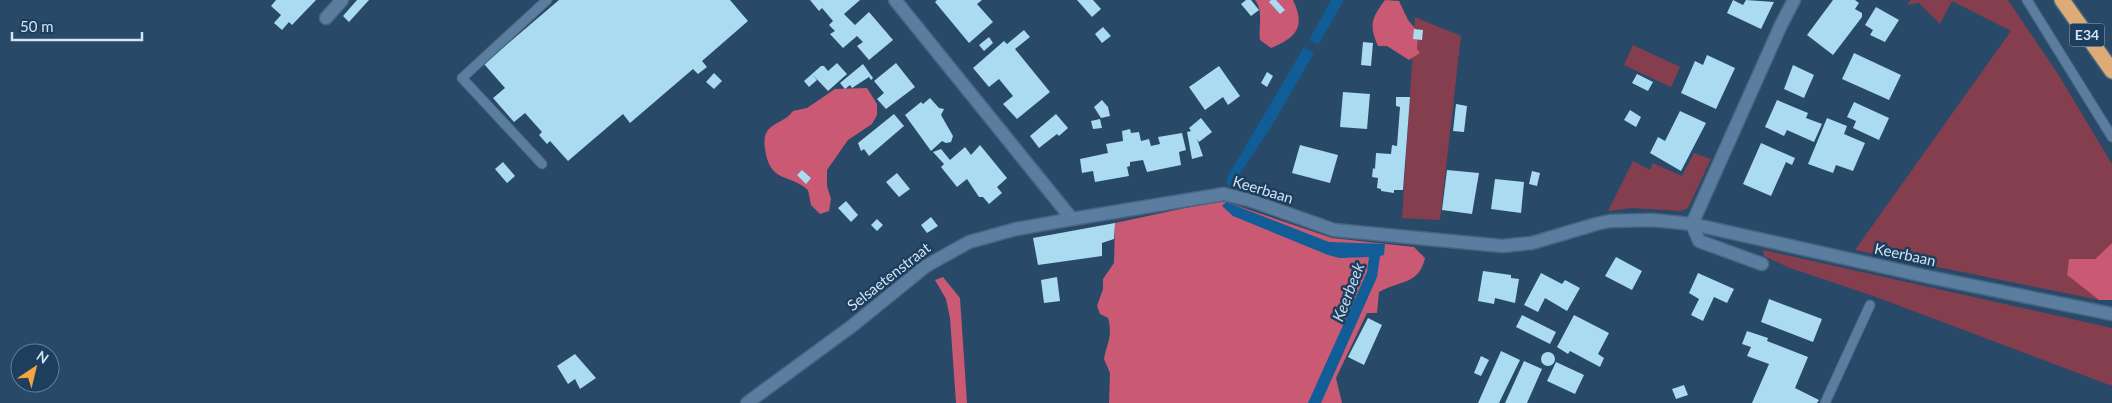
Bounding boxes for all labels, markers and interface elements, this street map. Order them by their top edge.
scale bar [12,10,142,42]
text: 50 m [20,17,54,35]
road number: E34 [2070,24,2104,46]
street label: Keerbaan [1231,171,1296,207]
street label: Selsaetenstraat [843,238,934,314]
street label: Keerbaan [1873,239,1938,269]
water label: Keerbeek [1328,259,1368,324]
north arrow [10,343,60,393]
text: N [33,347,52,367]

